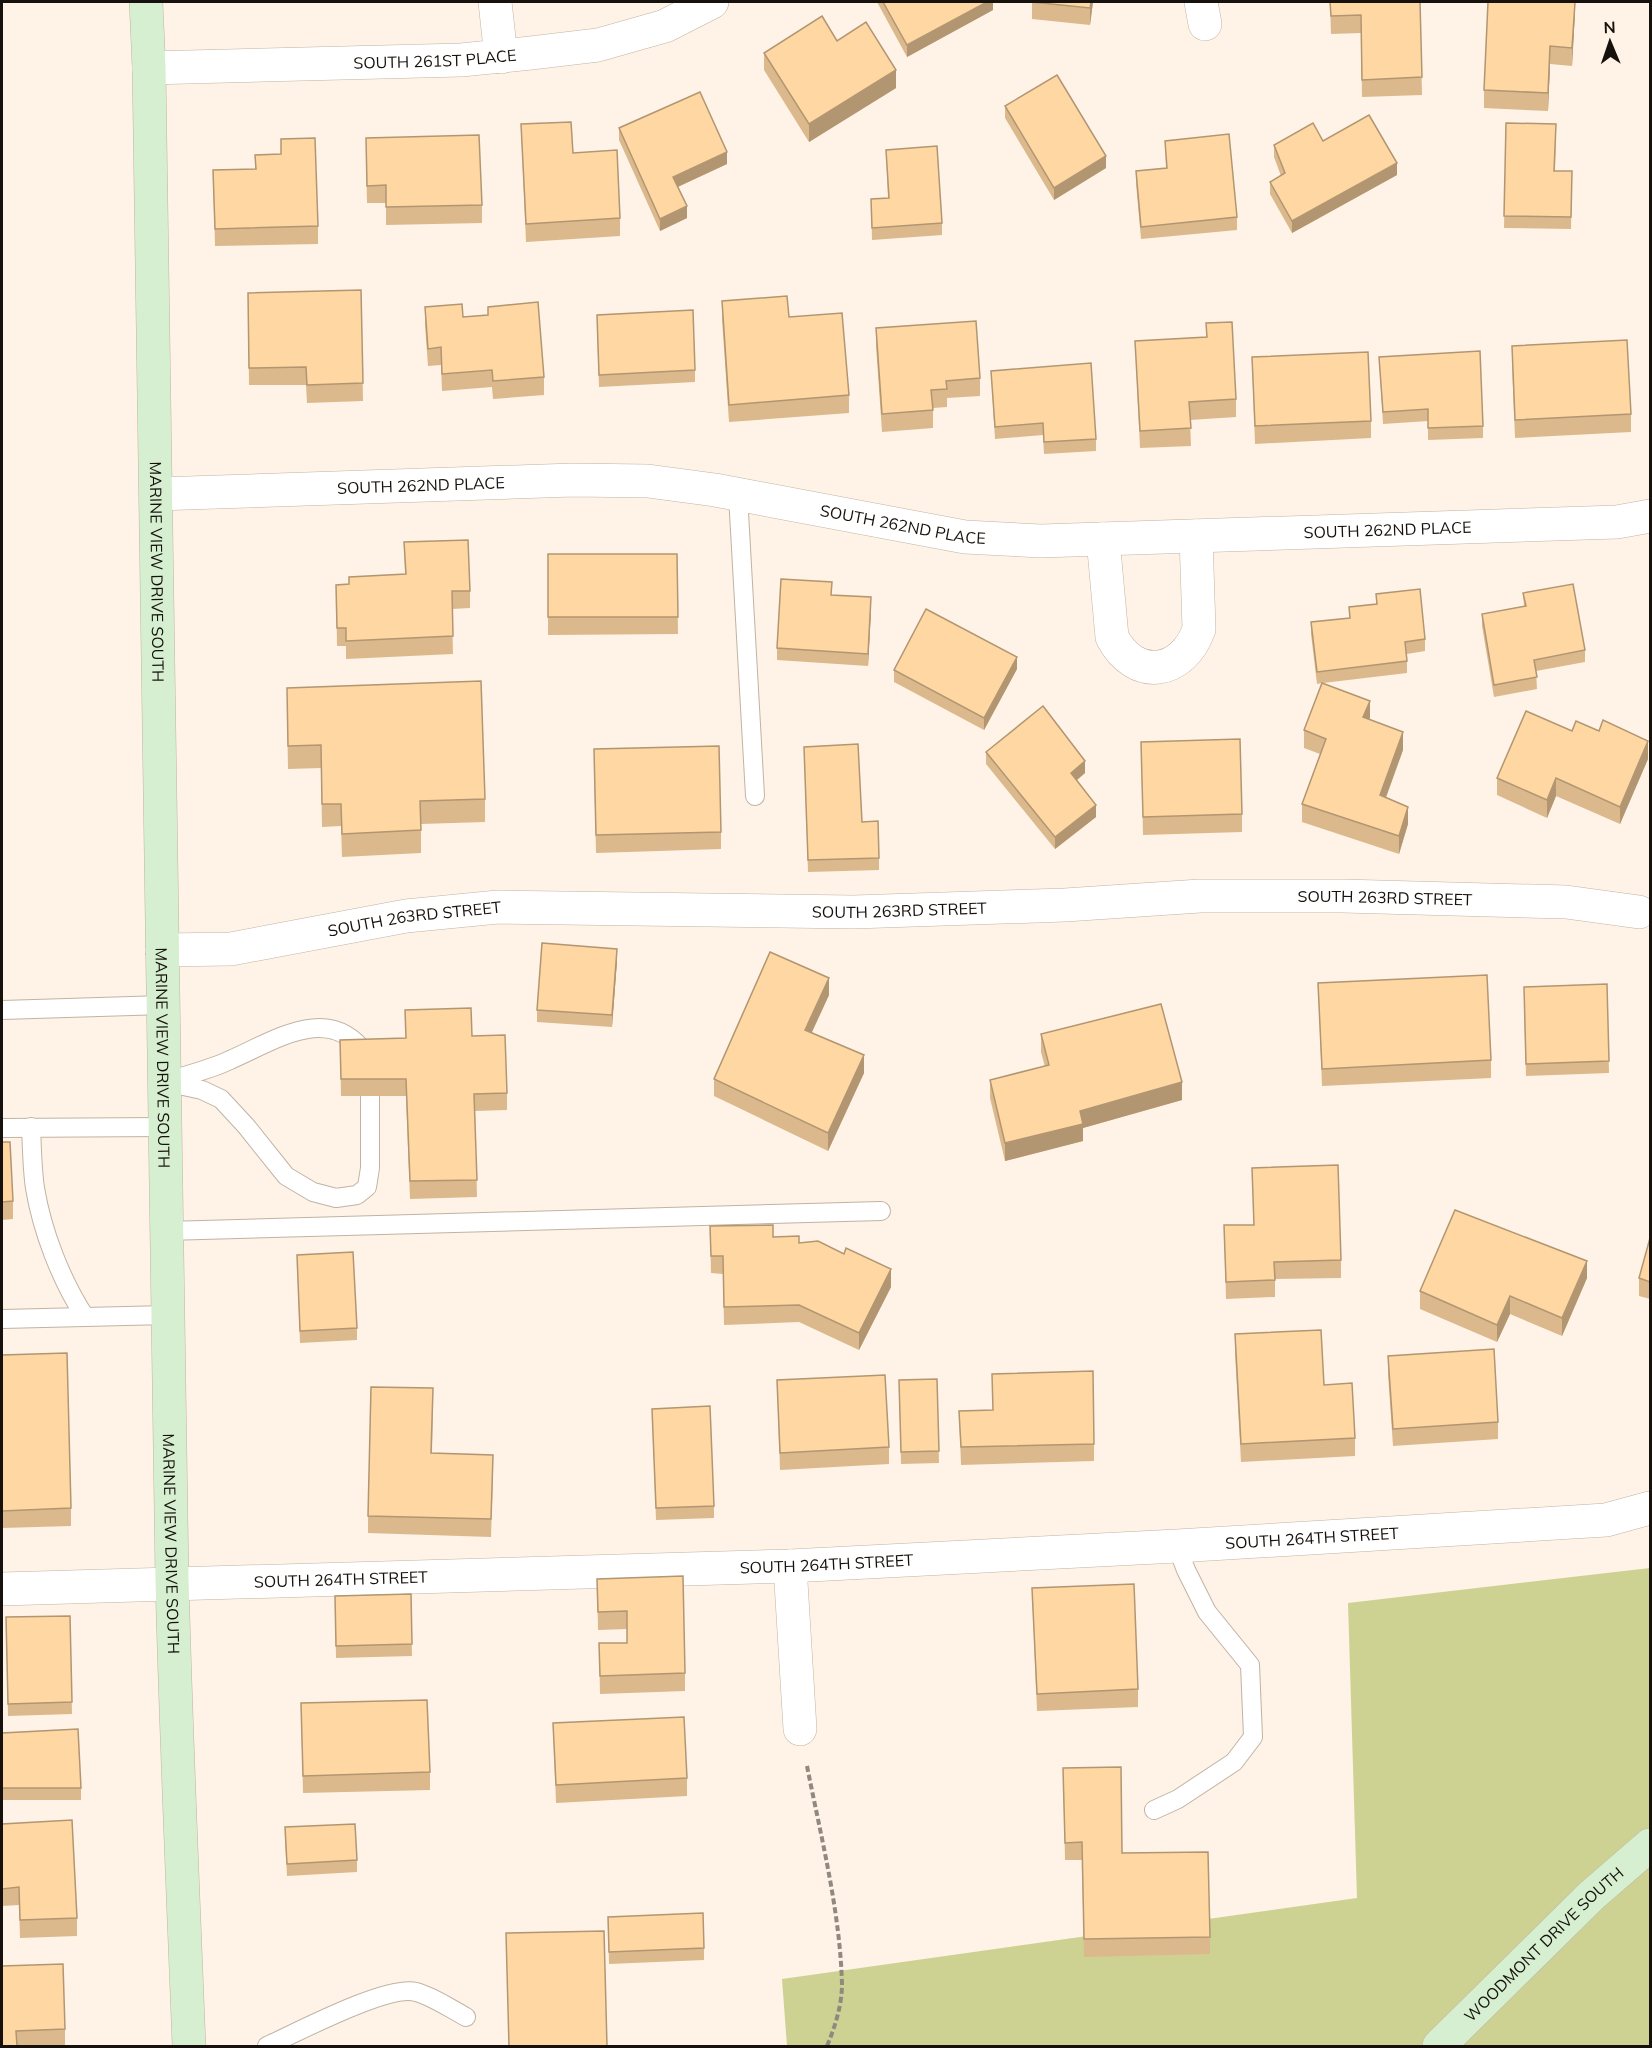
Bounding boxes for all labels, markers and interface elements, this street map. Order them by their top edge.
north arrow [1580,12,1640,72]
text: N [1603,17,1616,37]
street label: SOUTH 261ST PLACE [353,45,517,73]
street label: MARINE VIEW DRIVE SOUTH [146,461,169,682]
street label: SOUTH 262ND PLACE [337,472,505,498]
street label: SOUTH 262ND PLACE [819,500,986,548]
street label: SOUTH 262ND PLACE [1303,517,1472,542]
street label: SOUTH 263RD STREET [1298,886,1473,909]
street label: SOUTH 263RD STREET [326,897,502,941]
street label: SOUTH 263RD STREET [812,898,988,922]
street label: MARINE VIEW DRIVE SOUTH [152,947,174,1168]
street label: MARINE VIEW DRIVE SOUTH [159,1433,184,1654]
street label: SOUTH 264TH STREET [1225,1523,1400,1553]
street label: SOUTH 264TH STREET [739,1550,914,1577]
street label: SOUTH 264TH STREET [254,1567,428,1592]
street label: WOODMONT DRIVE SOUTH [1460,1863,1627,2026]

